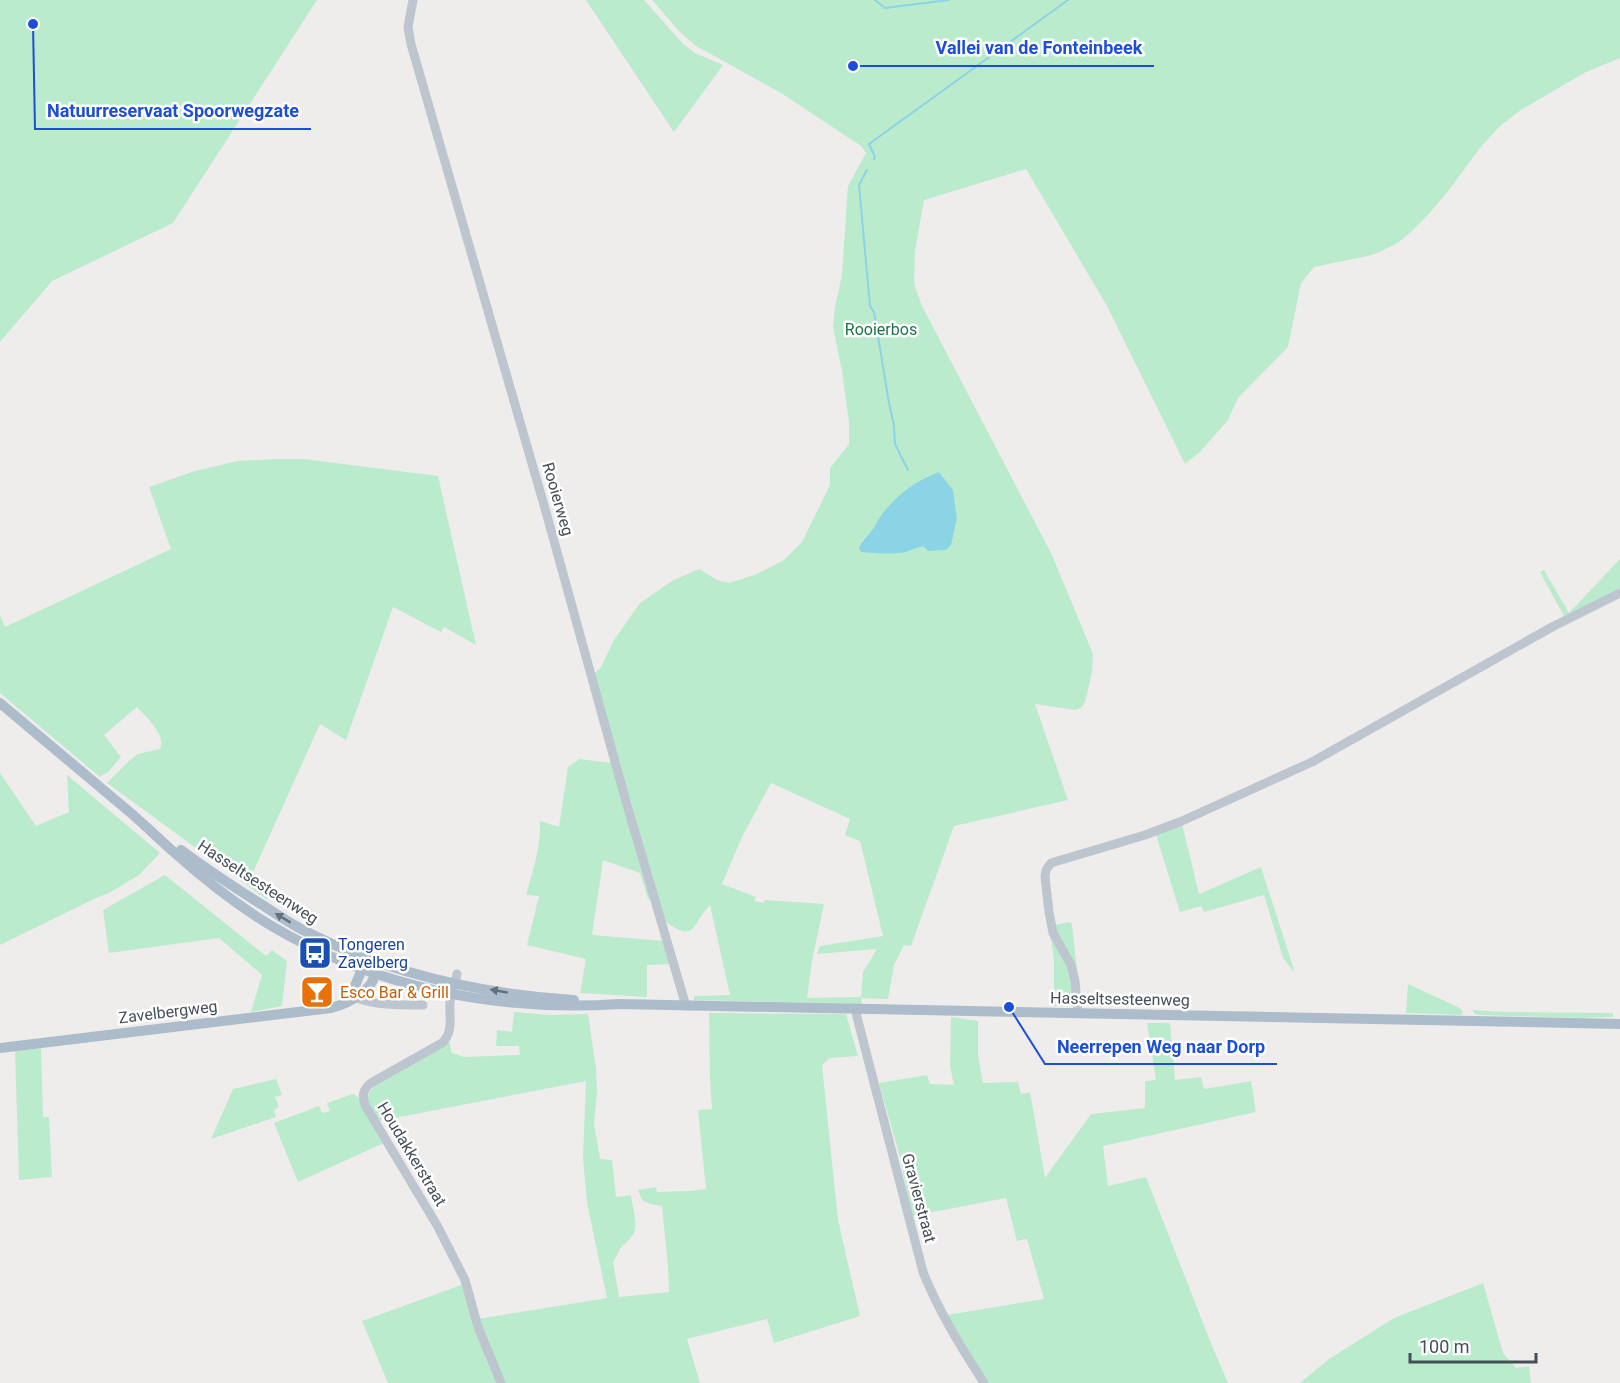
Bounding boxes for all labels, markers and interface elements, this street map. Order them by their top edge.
callout: Vallei van de Fonteinbeek [924,30,1154,66]
text: Vallei van de Fonteinbeek [936,37,1143,58]
callout: Natuurreservaat Spoorwegzate [35,93,311,129]
text: Natuurreservaat Spoorwegzate [47,100,299,121]
park label: Rooierbos [845,320,917,339]
street label: Rooierweg [538,460,578,538]
street label: Hasseltsesteenweg [194,836,322,928]
one-way arrow [275,913,291,924]
bus stop icon: Tongeren Zavelberg [297,935,333,971]
place label: Tongeren Zavelberg [338,935,408,972]
bar icon: Esco Bar & Grill [299,974,335,1010]
place label: Esco Bar & Grill [340,983,449,1002]
one-way arrow [489,986,508,995]
street label: Hasseltsesteenweg [1050,988,1190,1010]
street label: Zavelbergweg [118,997,218,1027]
callout: Neerrepen Weg naar Dorp [1045,1028,1277,1064]
text: Neerrepen Weg naar Dorp [1057,1036,1265,1057]
street label: Houdakkerstraat [373,1098,451,1210]
street label: Gravierstraat [898,1151,940,1245]
scale bar [1410,1326,1536,1364]
text: 100 m [1419,1336,1470,1357]

